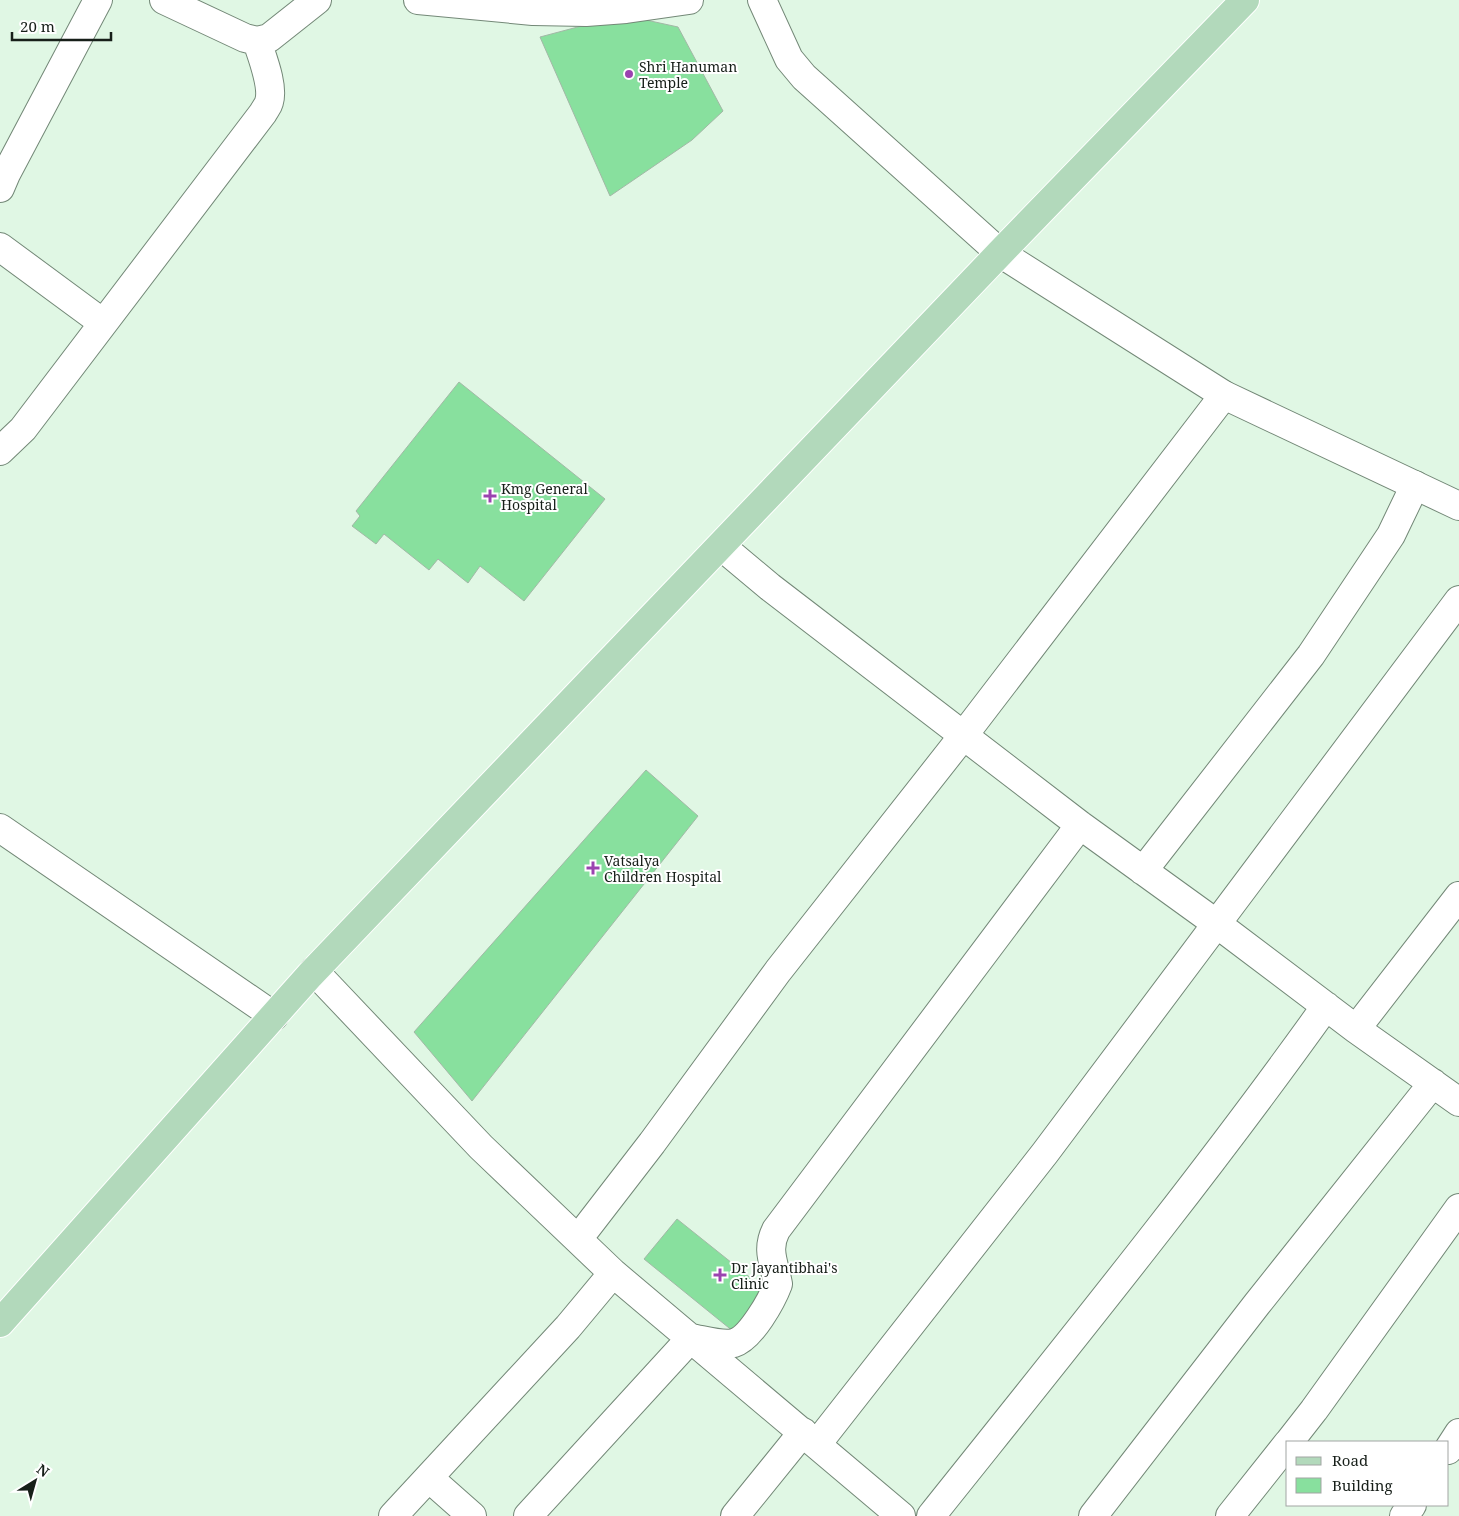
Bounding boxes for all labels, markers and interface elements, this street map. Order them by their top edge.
scale bar [12,10,111,42]
text: 20 m [20,16,55,36]
place label: Shri Hanuman Temple [639,57,737,92]
marker: Shri Hanuman Temple [623,68,635,80]
place label: Kmg General Hospital [501,479,588,514]
marker: Kmg General Hospital [483,489,497,503]
place label: Vatsalya Children Hospital [604,851,722,886]
marker: Vatsalya Children Hospital [586,861,600,875]
place label: Dr Jayantibhai's Clinic [731,1258,837,1293]
marker: Dr Jayantibhai's Clinic [713,1268,727,1282]
legend [1286,1441,1449,1506]
text: Road [1332,1450,1368,1470]
north arrow [10,1456,60,1506]
text: N [33,1459,53,1481]
text: Building [1332,1475,1393,1495]

